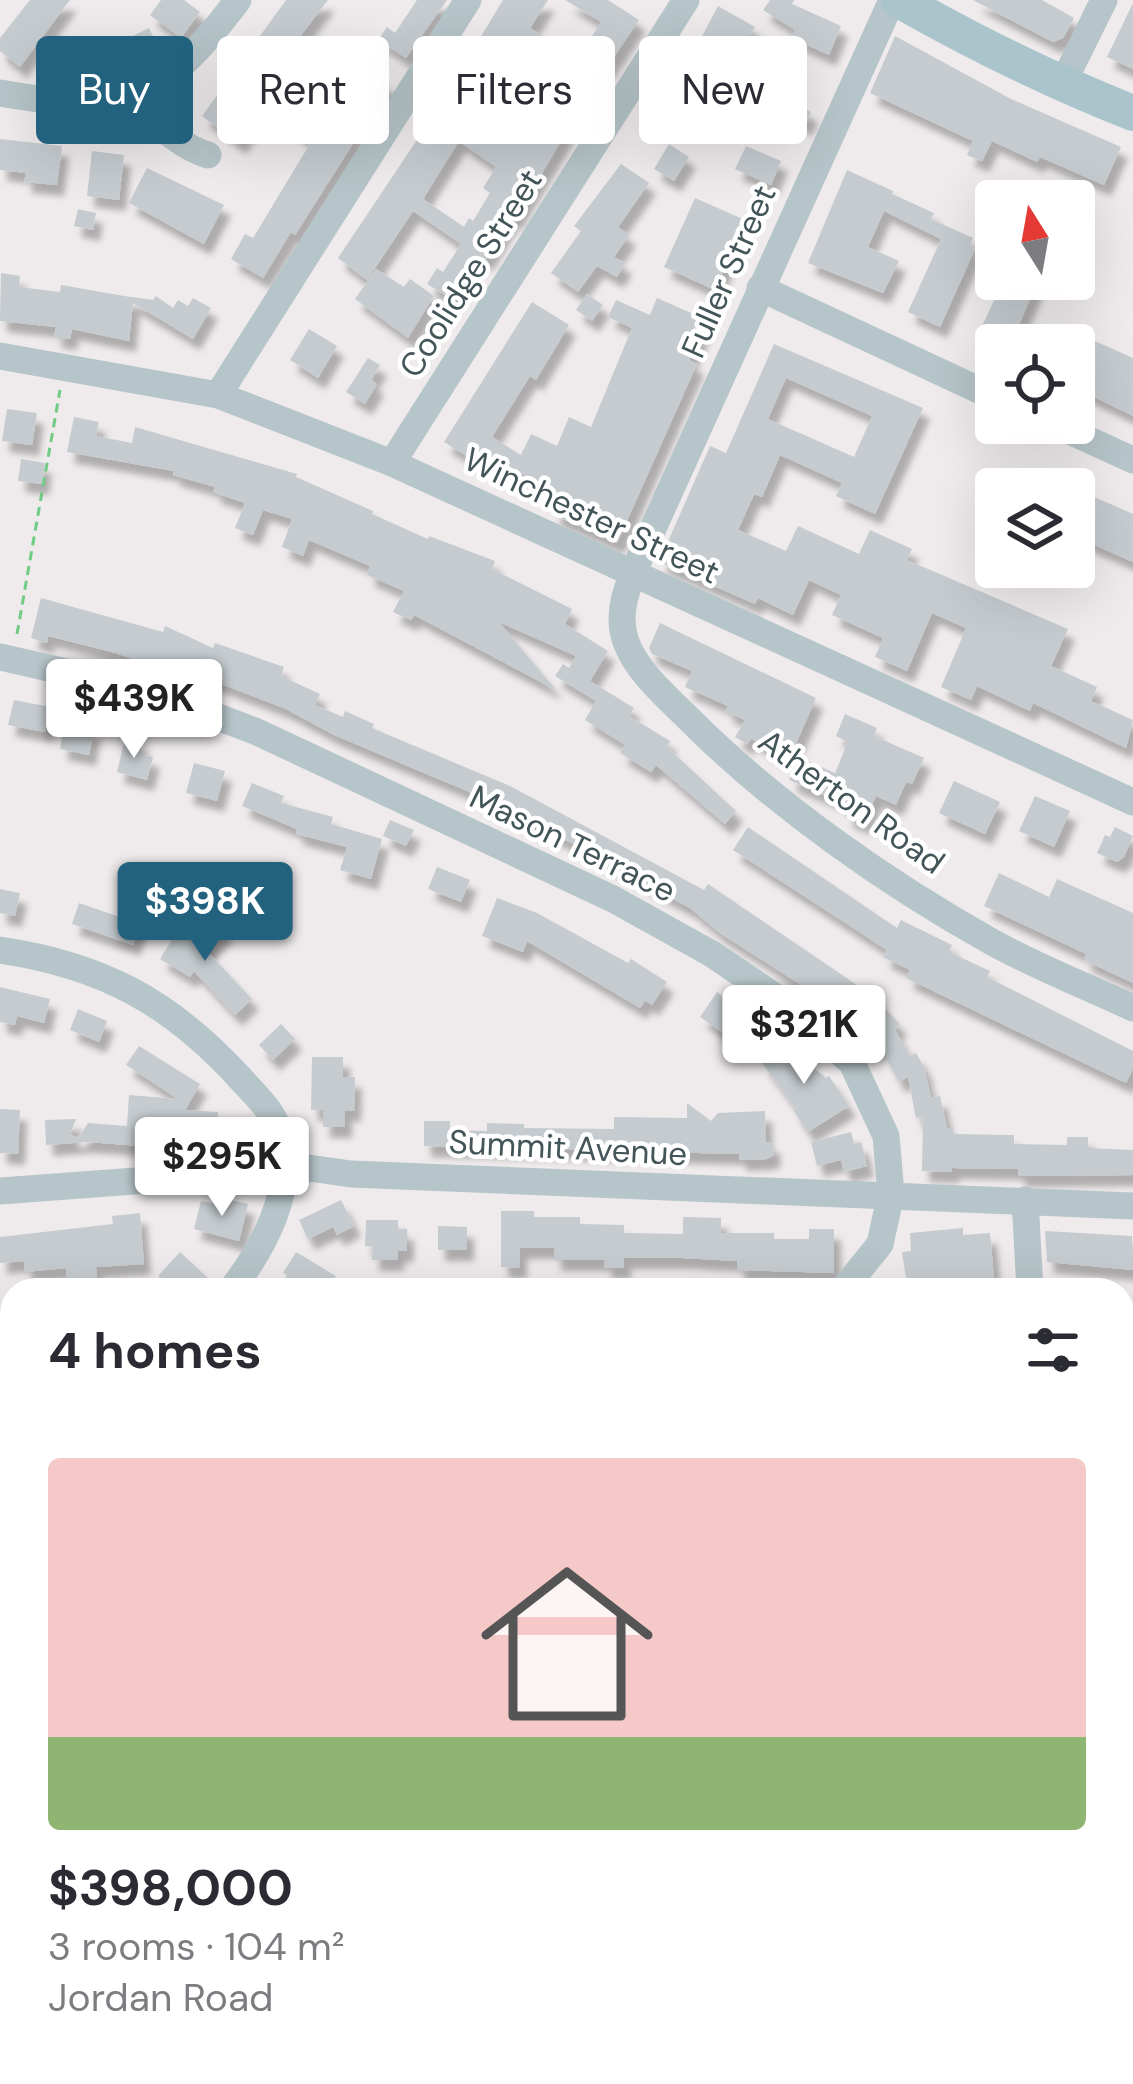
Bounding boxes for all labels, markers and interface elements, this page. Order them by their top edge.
chip: Buy [36,36,193,144]
chip: Rent [217,36,389,144]
chip: Filters [413,36,615,144]
chip: New [639,36,807,144]
street label: Coolidge Street [389,161,552,385]
street label: Fuller Street [671,178,786,364]
north arrow [975,180,1095,300]
map controls [975,180,1095,588]
button: locate [975,324,1095,444]
street label: Winchester Street [457,437,726,593]
button: layers [975,468,1095,588]
pin: $439K [50,659,218,761]
text: $439K [73,672,195,723]
street label: Atherton Road [750,719,953,883]
street label: Mason Terrace [463,775,683,912]
pin: $398K [121,862,289,964]
text: $398K [145,875,265,926]
pin: $321K [720,985,888,1087]
text: $321K [749,998,859,1049]
pin: $295K [138,1117,306,1219]
street label: Summit Avenue [448,1120,688,1175]
text: $295K [162,1130,282,1181]
text: 4 homes [48,1317,262,1384]
icon: filters [1020,1317,1086,1383]
icon: home [459,1536,675,1752]
text: $398,000 [48,1854,293,1921]
text: 3 rooms · 104 m² [48,1921,345,1972]
text: Jordan Road [48,1972,274,2023]

